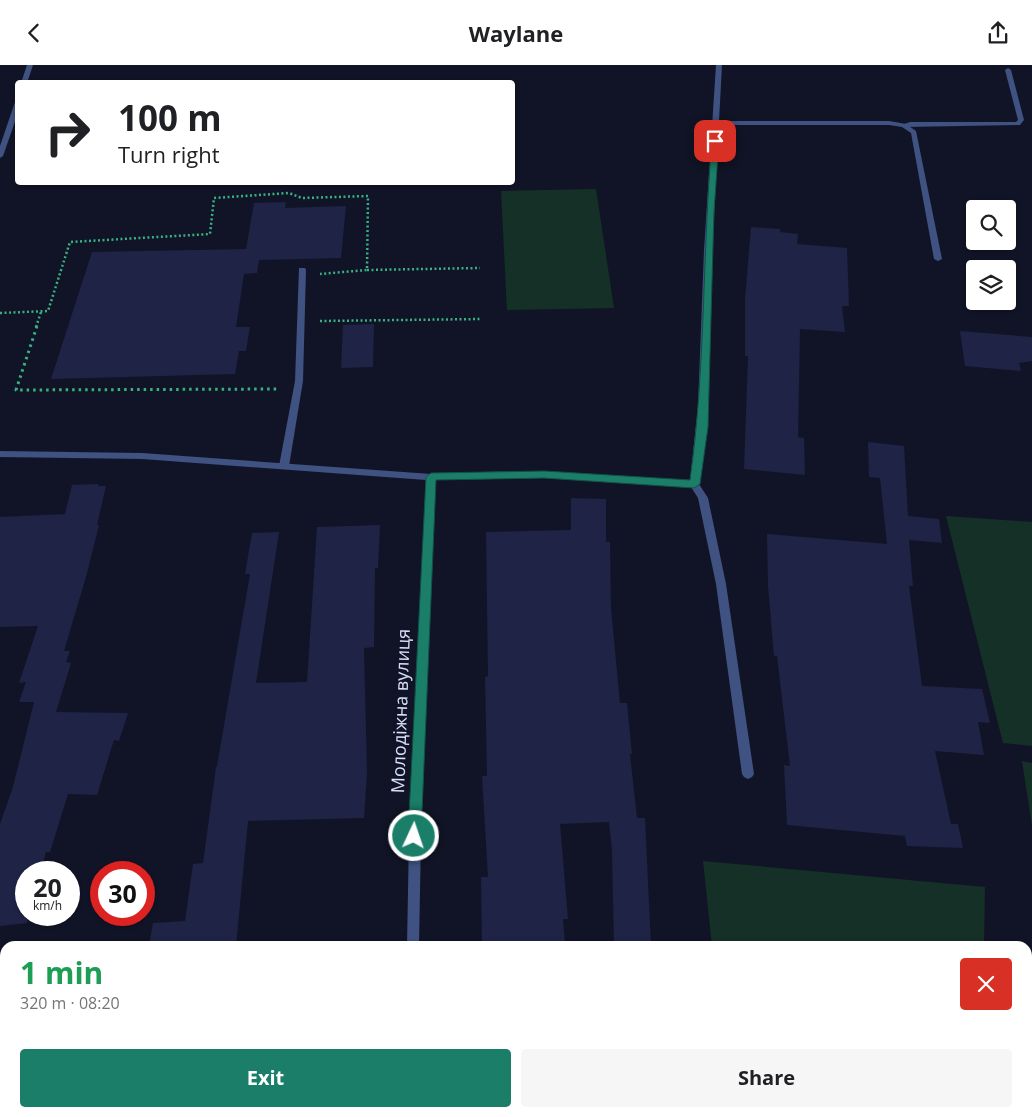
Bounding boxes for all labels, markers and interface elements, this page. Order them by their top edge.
text: Waylane [469,18,563,48]
icon: back [20,19,48,47]
icon: share [984,19,1012,47]
text: 100 m [118,94,222,141]
icon: right [35,100,100,165]
pin [694,120,736,162]
icon: arrive [701,127,729,155]
text: Turn right [118,139,220,169]
map controls [966,200,1016,310]
button: search [966,200,1016,250]
button: layers [966,260,1016,310]
street label: Молодіжна вулиця [385,628,415,794]
position arrow [387,809,439,861]
speed limit sign: 30 [90,861,155,926]
text: 20 [33,870,62,904]
text: km/h [33,897,62,914]
text: 1 min [20,952,103,993]
button: close [960,958,1012,1010]
text: 320 m · 08:20 [20,992,120,1014]
button: Exit [20,1049,511,1107]
button: Share [521,1049,1012,1107]

